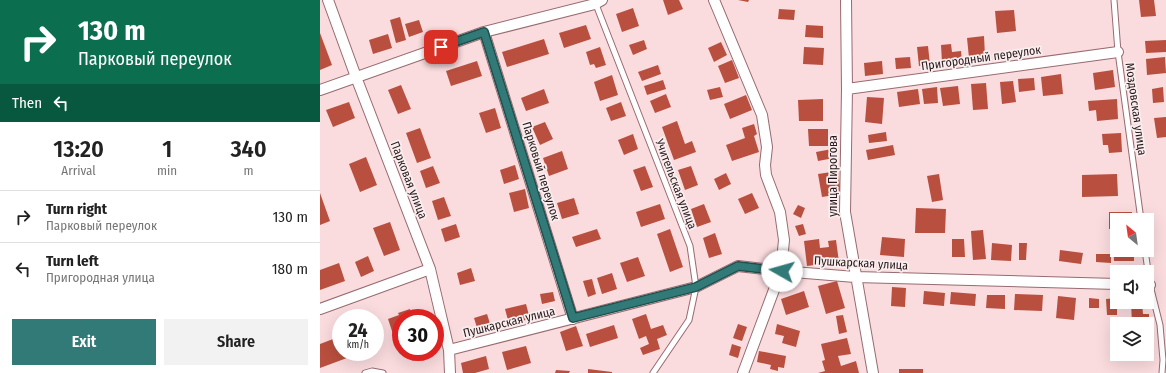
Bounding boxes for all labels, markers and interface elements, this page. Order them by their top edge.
text: 130 m [78,14,146,47]
icon: right [12,16,64,68]
pin [424,30,458,64]
icon: arrive [430,36,452,58]
street label: Пригородный переулок [920,43,1042,73]
text: Парковый переулок [78,48,232,70]
street label: Моздовская улица [1123,62,1149,156]
icon: left [50,92,72,114]
text: Then [12,94,42,112]
street label: Парковый переулок [519,120,563,222]
text: 13:20 [53,135,104,163]
text: 1 [162,135,172,163]
text: 340 [230,135,267,163]
street label: улица Пирогова [826,135,840,217]
street label: Учительская улица [652,136,700,231]
street label: Парковая улица [388,139,430,221]
text: Arrival [61,163,96,178]
text: min [157,163,177,178]
text: m [244,163,254,178]
text: Turn right [46,200,107,218]
icon: right [12,206,34,228]
text: 130 m [273,208,308,226]
north arrow [1110,213,1154,257]
map controls [1110,213,1154,361]
text: Парковый переулок [46,218,157,233]
position arrow [761,250,803,292]
text: Turn left [46,252,99,270]
street label: Пушкарская улица [814,254,909,272]
icon: left [12,258,34,280]
text: 180 m [272,260,308,278]
button: sound [1110,265,1154,309]
text: Пригородная улица [46,270,155,285]
street label: Пушкарская улица [462,304,556,340]
speed limit sign: 30 [392,309,444,361]
button: layers [1110,317,1154,361]
text: 24 [348,318,368,342]
button: Exit [12,319,156,365]
button: Share [164,319,308,365]
text: km/h [347,339,369,351]

